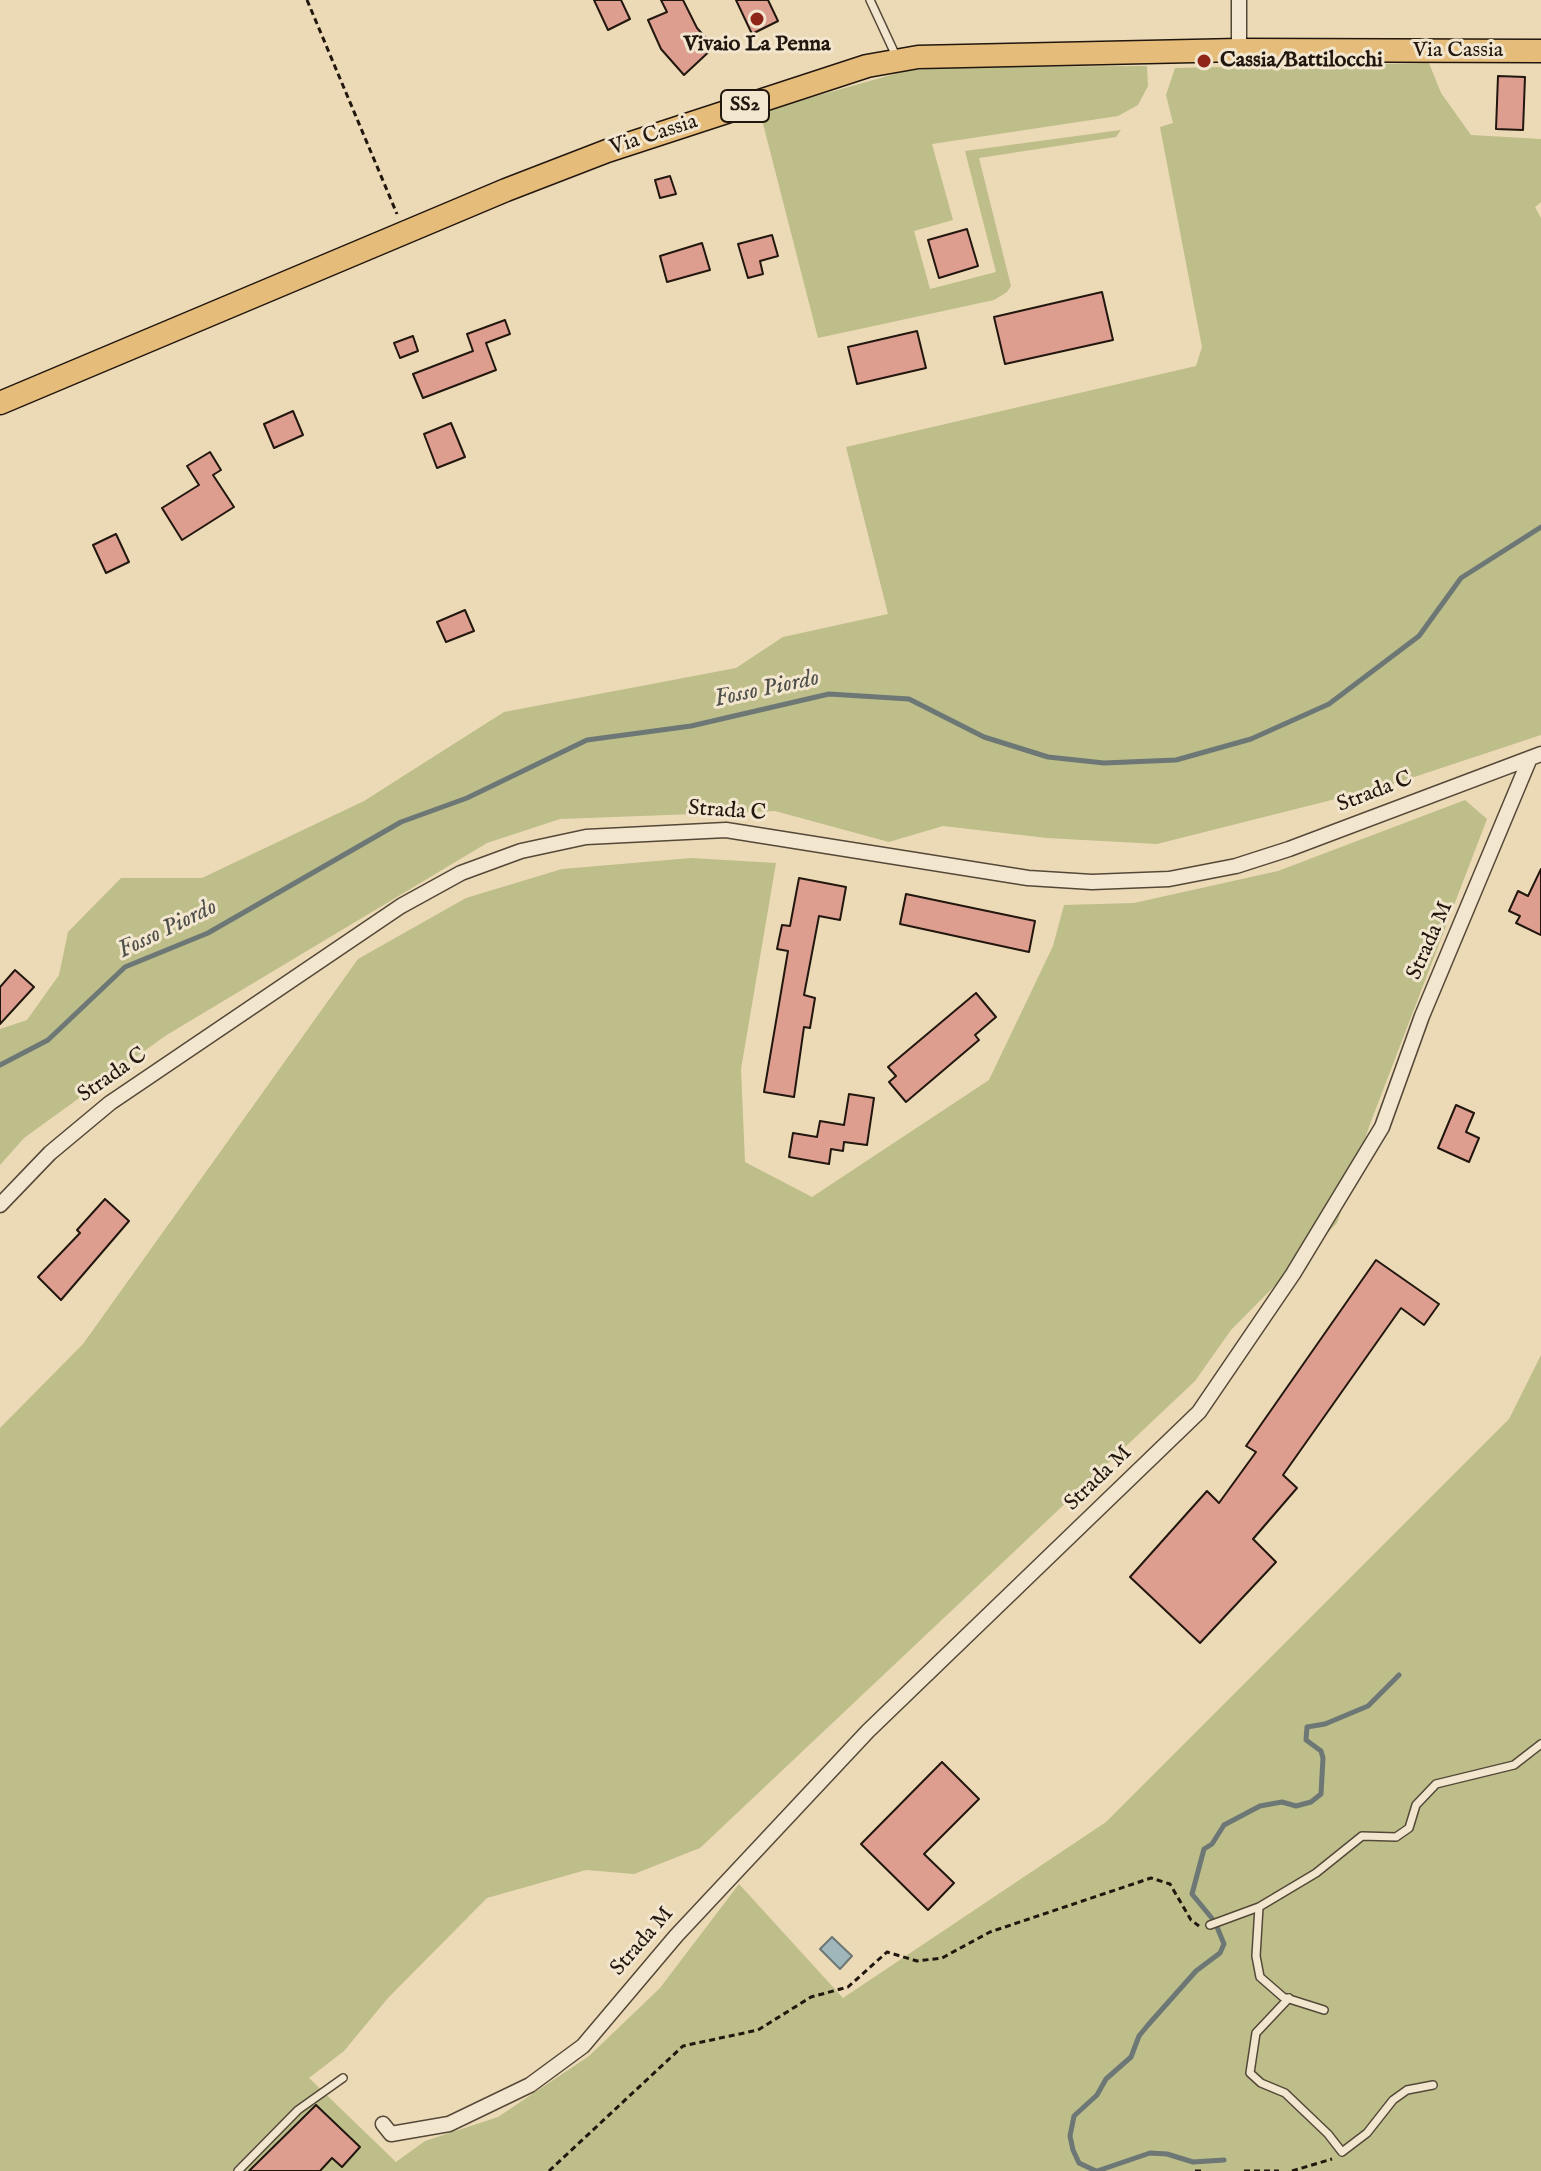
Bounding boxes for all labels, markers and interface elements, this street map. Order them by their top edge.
marker: Vivaio La Penna [748,10,766,28]
place label: Vivaio La Penna [683,32,831,58]
street label: Via Cassia [1413,38,1503,64]
place label: Cassia/Battilocchi [1220,48,1383,74]
marker: Cassia/Battilocchi [1195,52,1213,70]
road number: SS2 [721,90,769,122]
street label: Via Cassia [607,109,701,163]
water label: Fosso Piordo [712,665,822,715]
street label: Strada C [1334,767,1416,819]
street label: Strada C [687,796,767,828]
water label: Fosso Piordo [114,894,222,966]
street label: Strada M [1402,898,1460,984]
street label: Strada C [73,1043,153,1109]
street label: Strada M [1060,1441,1138,1517]
street label: Strada M [606,1902,680,1982]

